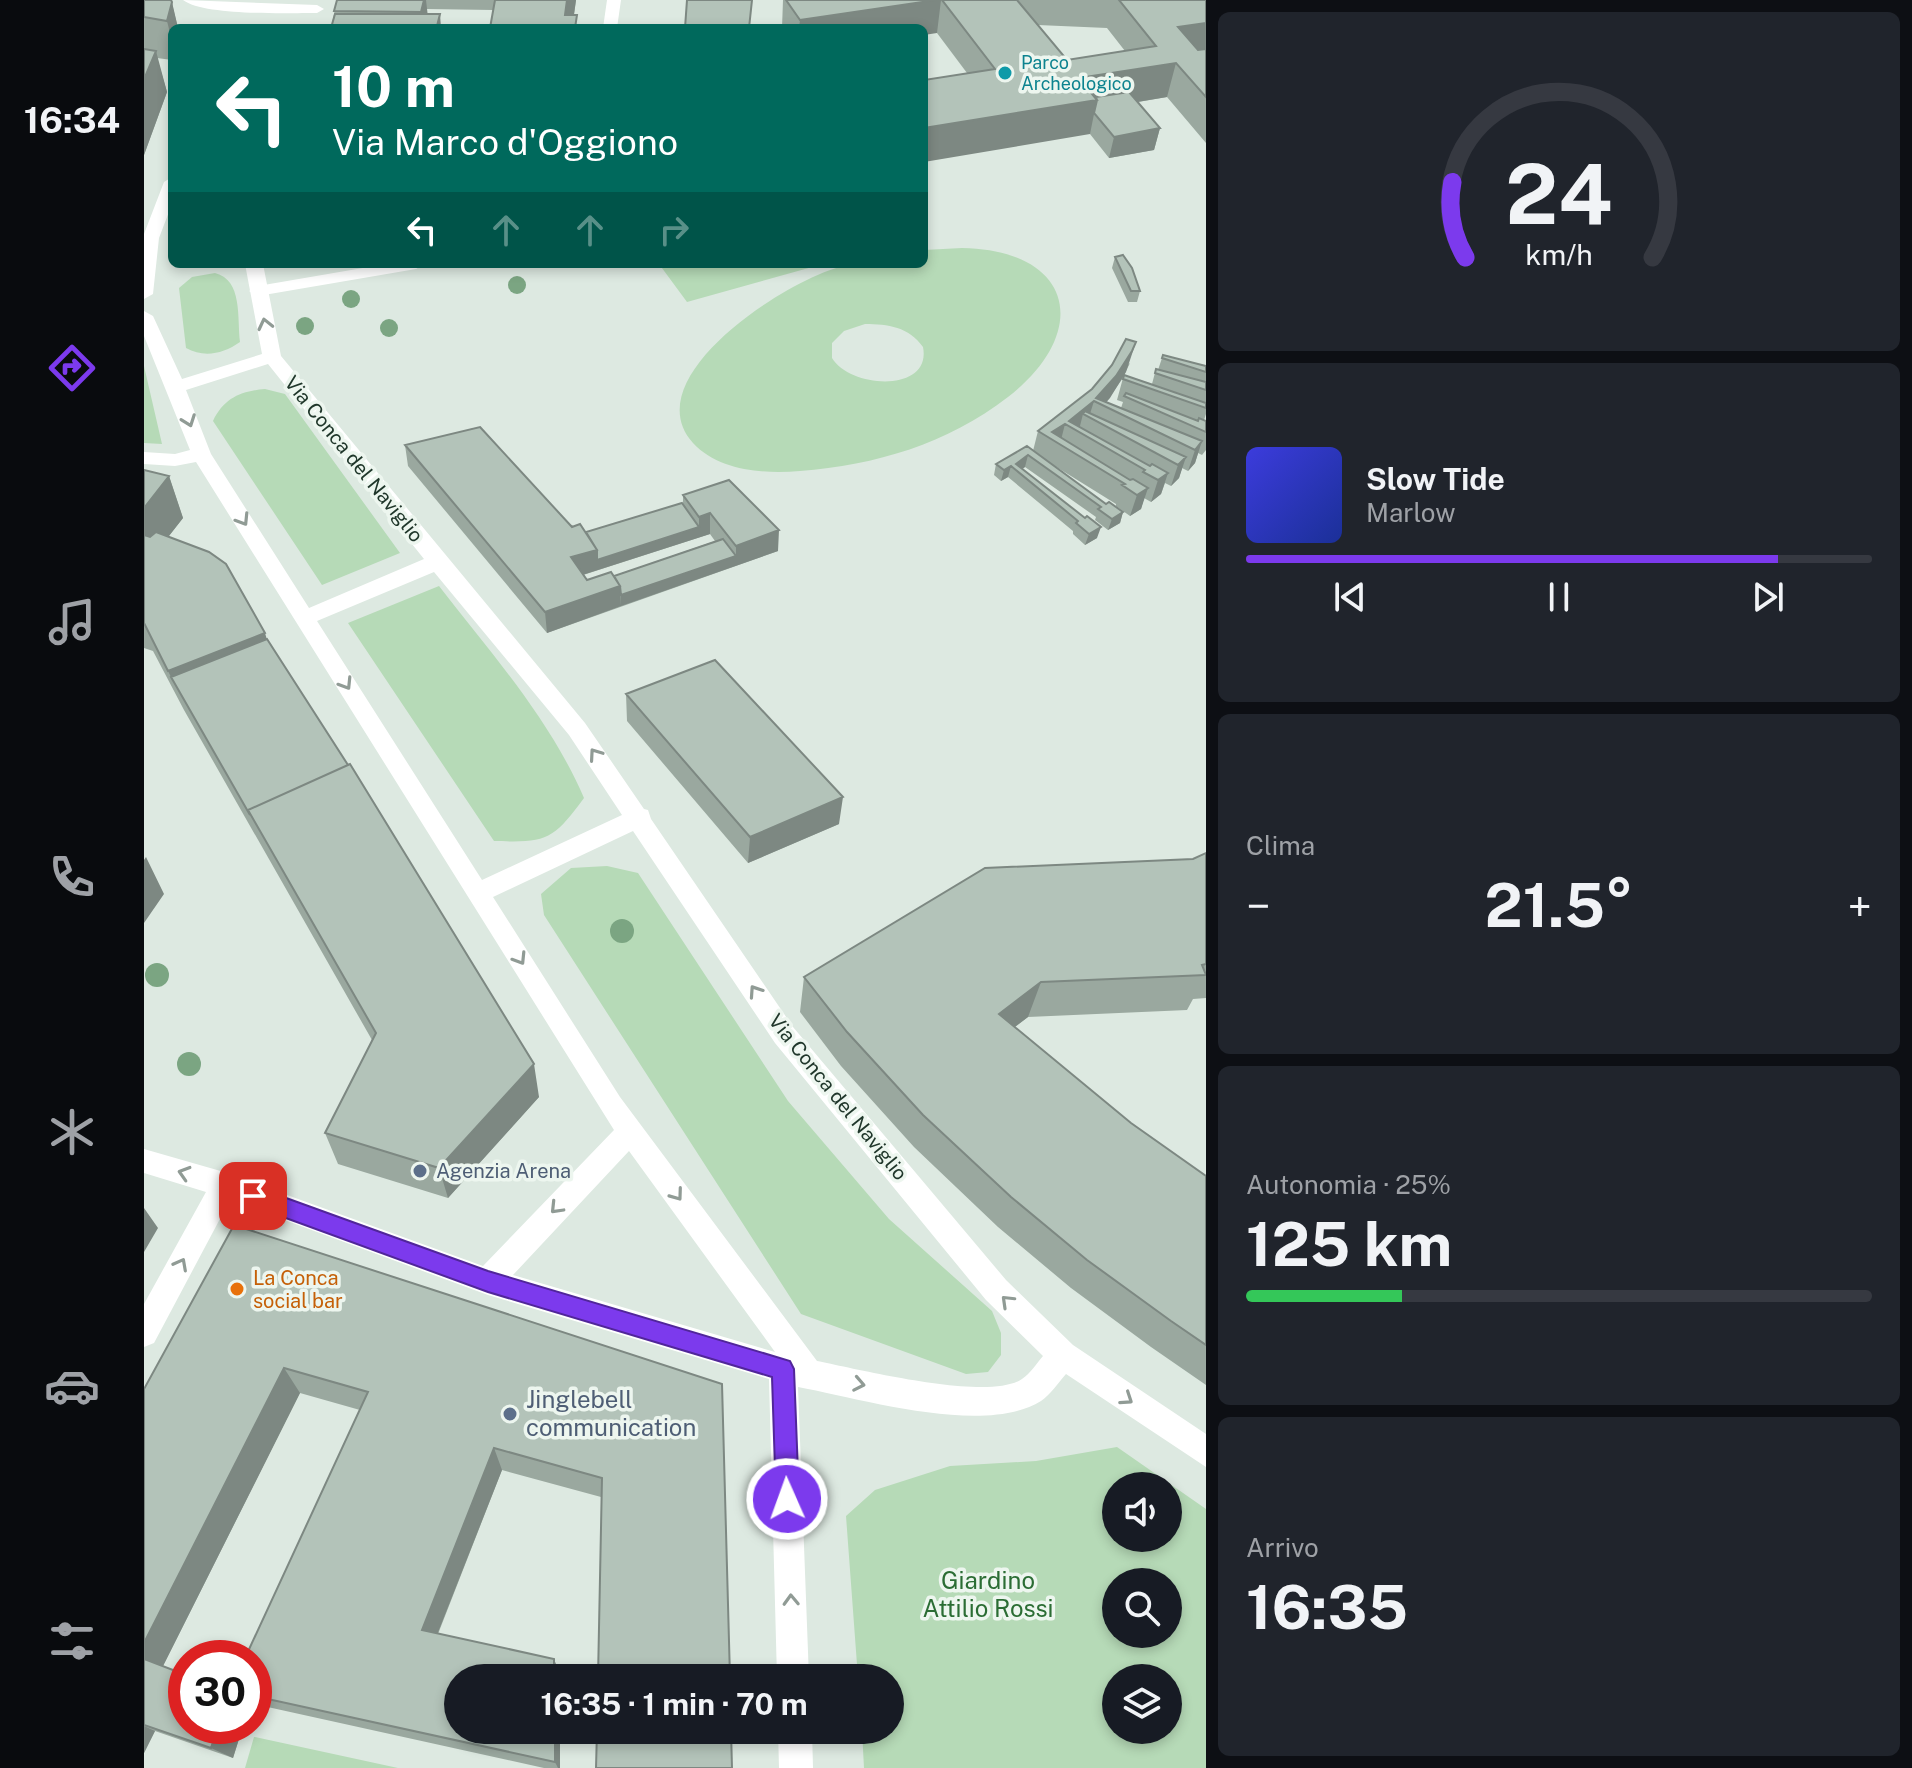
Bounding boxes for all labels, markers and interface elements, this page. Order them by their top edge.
place label: Parco Archeologico [1021,52,1132,94]
text: 10 m [332,54,455,120]
icon: left [200,56,304,160]
marker: Parco Archeologico [996,64,1014,82]
text: 16:34 [24,99,120,141]
text: Via Marco d'Oggiono [332,121,678,163]
text: 24 [1505,144,1613,242]
icon: left [400,208,444,252]
icon: ahead [484,208,528,252]
icon: ahead [568,208,612,252]
icon: right [652,208,696,252]
text: km/h [1525,238,1593,271]
one-way arrow [257,318,274,331]
icon: directions [44,340,100,396]
street label: Via Conca del Naviglio [280,371,428,547]
one-way arrow [179,413,195,427]
text: Slow Tide [1366,461,1505,497]
text: Marlow [1366,497,1456,528]
one-way arrow [233,512,248,526]
icon: previous [1328,575,1372,619]
icon: pause [1537,575,1581,619]
icon: next [1746,575,1790,619]
icon: music [44,594,100,650]
one-way arrow [337,675,352,690]
one-way arrow [590,748,605,762]
text: Clima [1246,830,1315,861]
icon: phone [44,849,100,905]
text: 21.5° [1485,870,1633,941]
text: − [1246,880,1270,932]
text: + [1848,880,1872,932]
one-way arrow [511,950,526,965]
one-way arrow [749,985,764,999]
street label: Via Conca del Naviglio [764,1009,912,1185]
icon: climate [44,1104,100,1160]
place label: Agenzia Arena [436,1159,571,1183]
pin [219,1162,287,1230]
marker: Agenzia Arena [411,1162,429,1180]
one-way arrow [178,1166,191,1182]
text: Autonomia · 25% [1246,1169,1451,1200]
icon: arrive [231,1174,275,1218]
one-way arrow [667,1186,681,1201]
one-way arrow [551,1198,565,1213]
text: 125 km [1246,1209,1452,1280]
one-way arrow [172,1258,187,1272]
place label: La Conca social bar [253,1266,343,1313]
marker: La Conca social bar [228,1280,246,1298]
one-way arrow [1002,1295,1016,1310]
icon: car [44,1358,100,1414]
one-way arrow [852,1374,866,1391]
place label: Jinglebell communication [526,1385,696,1441]
one-way arrow [1119,1389,1133,1404]
marker: Jinglebell communication [501,1405,519,1423]
position arrow [745,1457,829,1541]
map controls [1102,1472,1182,1744]
button: sound [1102,1472,1182,1552]
text: Arrivo [1246,1532,1319,1563]
park label: Giardino Attilio Rossi [922,1566,1054,1622]
button: search [1102,1568,1182,1648]
text: 16:35 [1246,1572,1408,1643]
one-way arrow [782,1593,799,1606]
icon: filters [44,1613,100,1669]
speed limit sign: 30 [168,1640,272,1744]
button: layers [1102,1664,1182,1744]
text: 16:35 · 1 min · 70 m [540,1686,808,1722]

